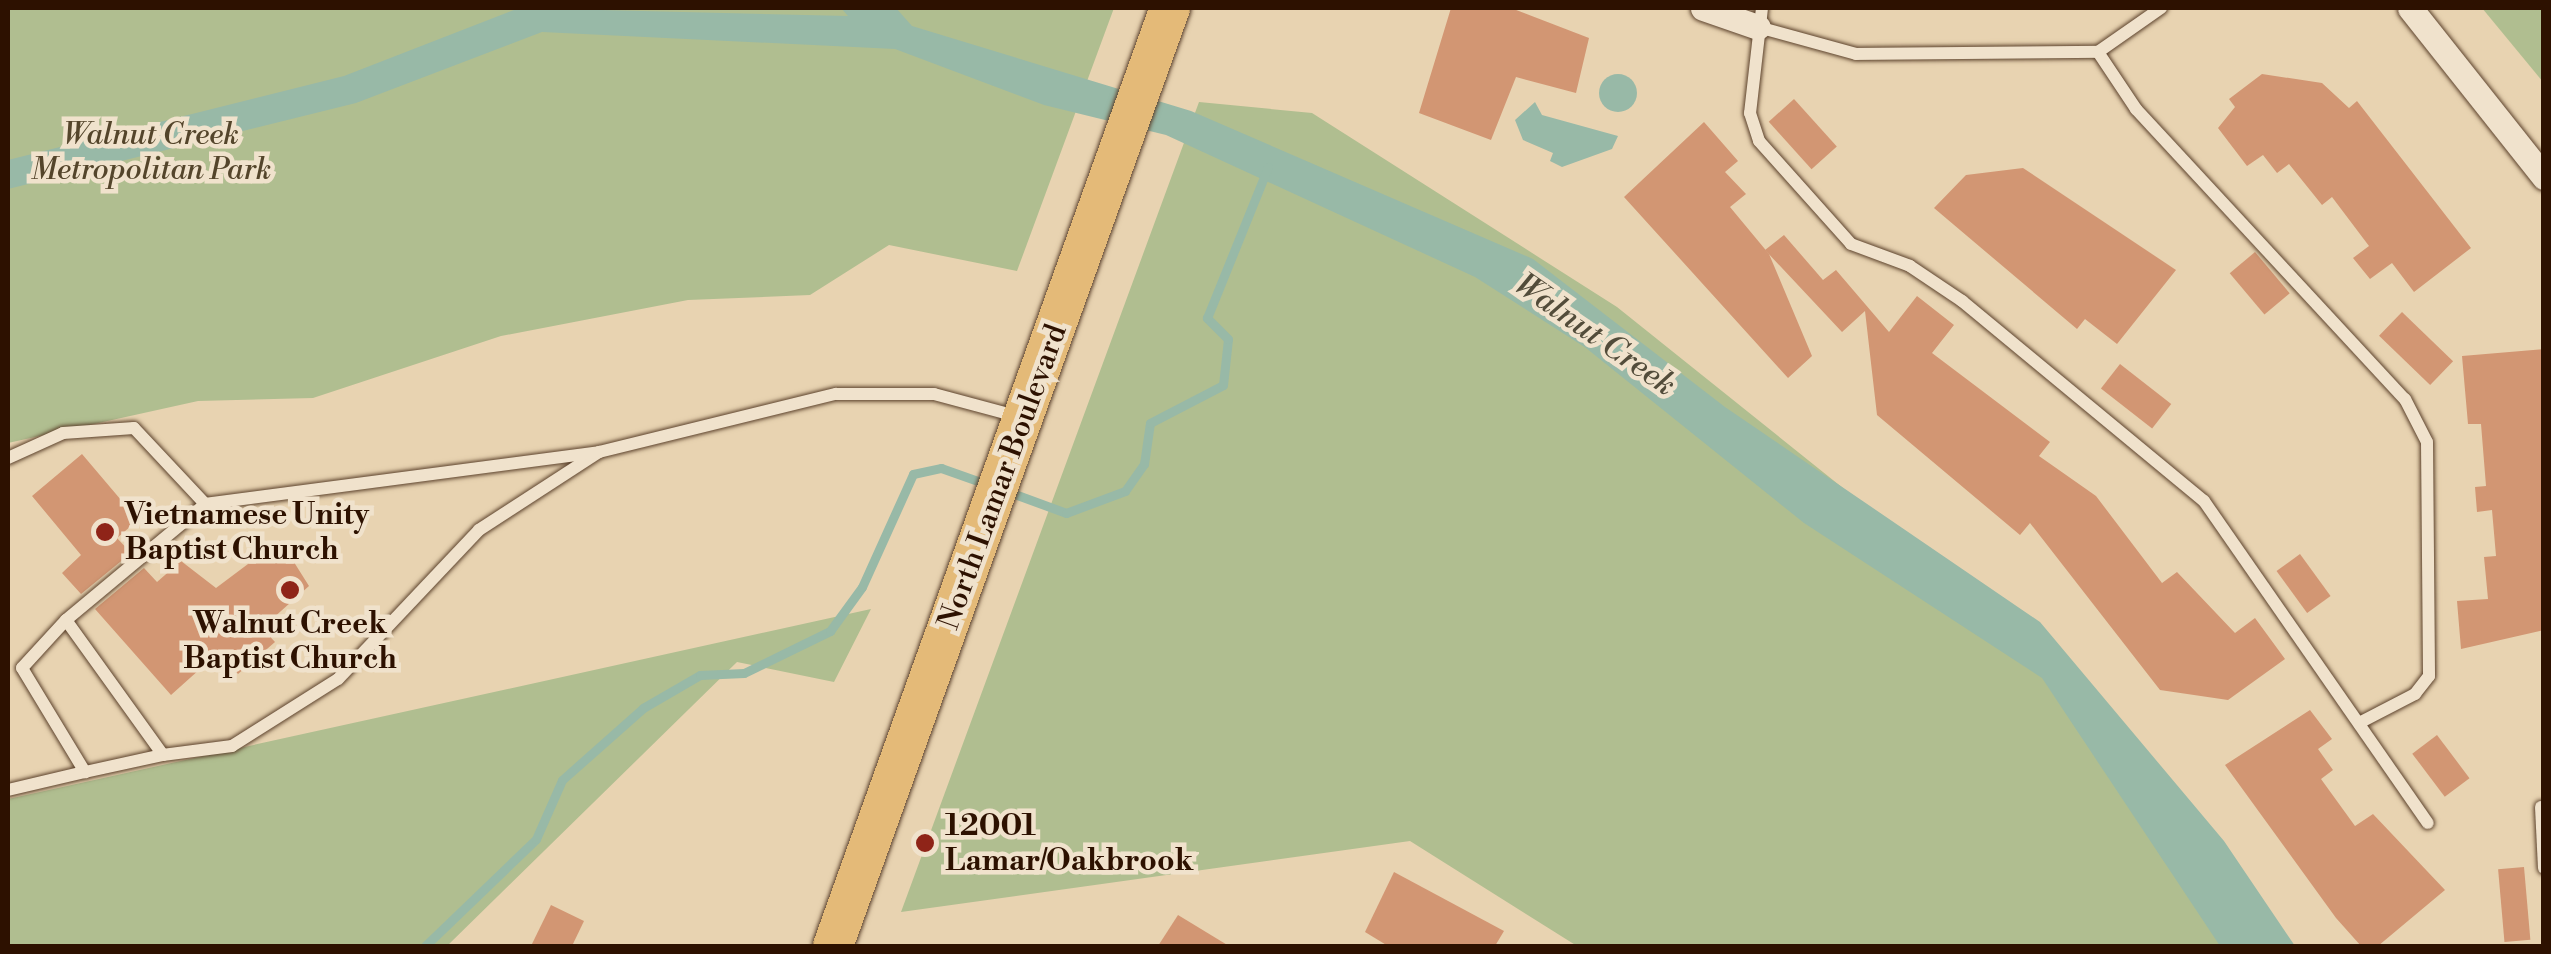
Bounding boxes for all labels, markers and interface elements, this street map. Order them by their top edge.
park label: Walnut Creek Metropolitan Park [31,117,271,188]
water label: Walnut Creek [1507,265,1683,405]
street label: North Lamar Boulevard [931,320,1075,634]
place label: Vietnamese Unity Baptist Church [125,497,369,568]
marker: Vietnamese Unity Baptist Church [94,521,116,543]
marker: Walnut Creek Baptist Church [279,579,301,601]
place label: Walnut Creek Baptist Church [183,606,397,676]
place label: 12001 Lamar/Oakbrook [945,808,1193,878]
marker: 12001 Lamar/Oakbrook [914,832,936,854]

